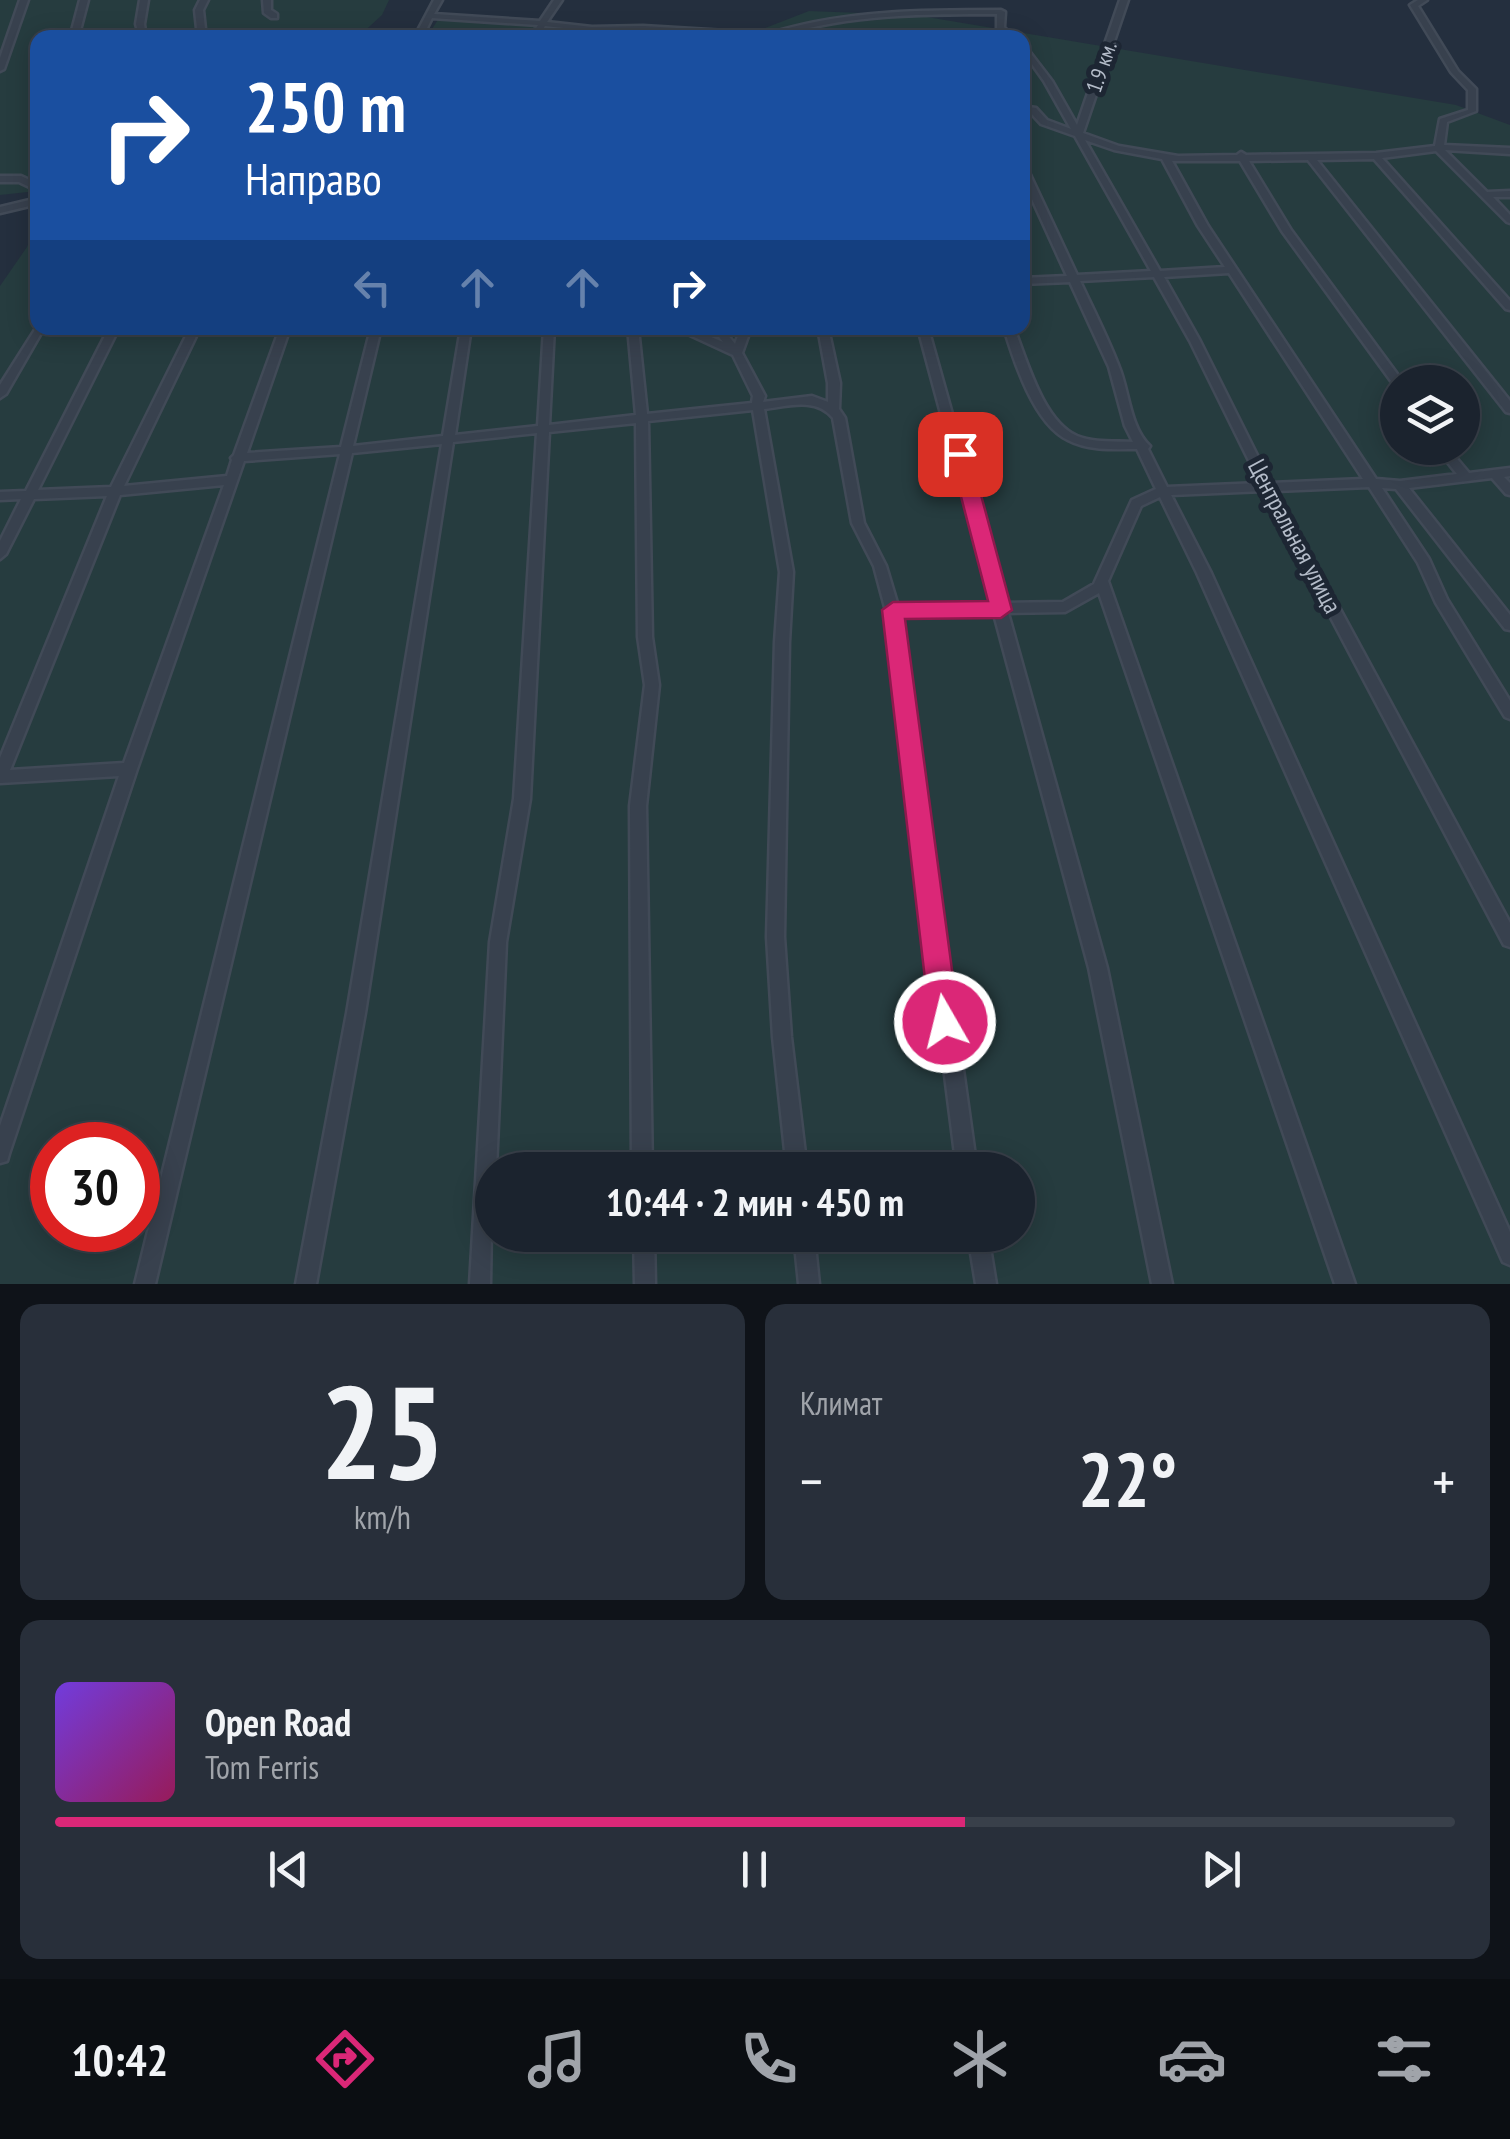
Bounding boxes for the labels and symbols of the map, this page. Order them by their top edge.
street label: 1.9 км. [1079,38,1123,96]
pin [918,412,1003,497]
street label: Центральная улица [1241,453,1349,619]
position arrow [893,970,997,1074]
speed limit sign: 30 [30,1122,160,1252]

